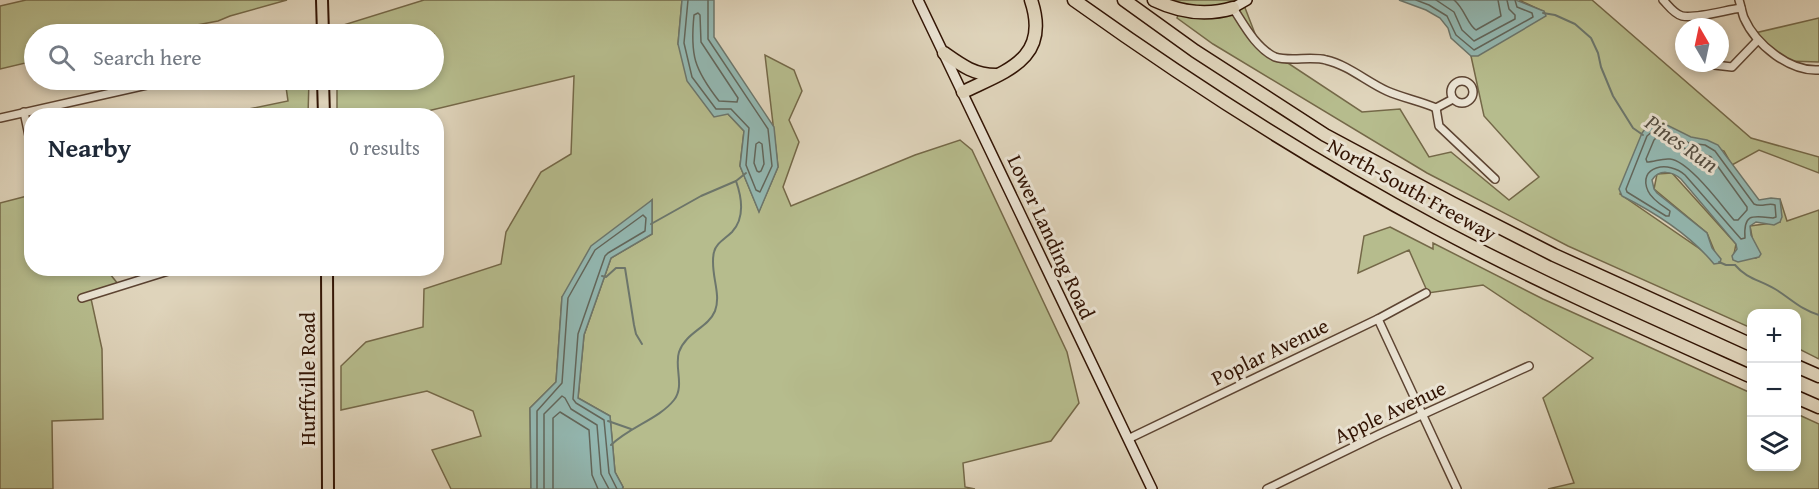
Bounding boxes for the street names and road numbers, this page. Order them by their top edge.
street label: North-South Freeway [1322,130,1503,249]
street label: Lower Landing Road [1000,150,1103,325]
street label: Poplar Avenue [1206,310,1334,393]
street label: Hurffville Road [292,311,323,446]
street label: Apple Avenue [1329,372,1451,451]

